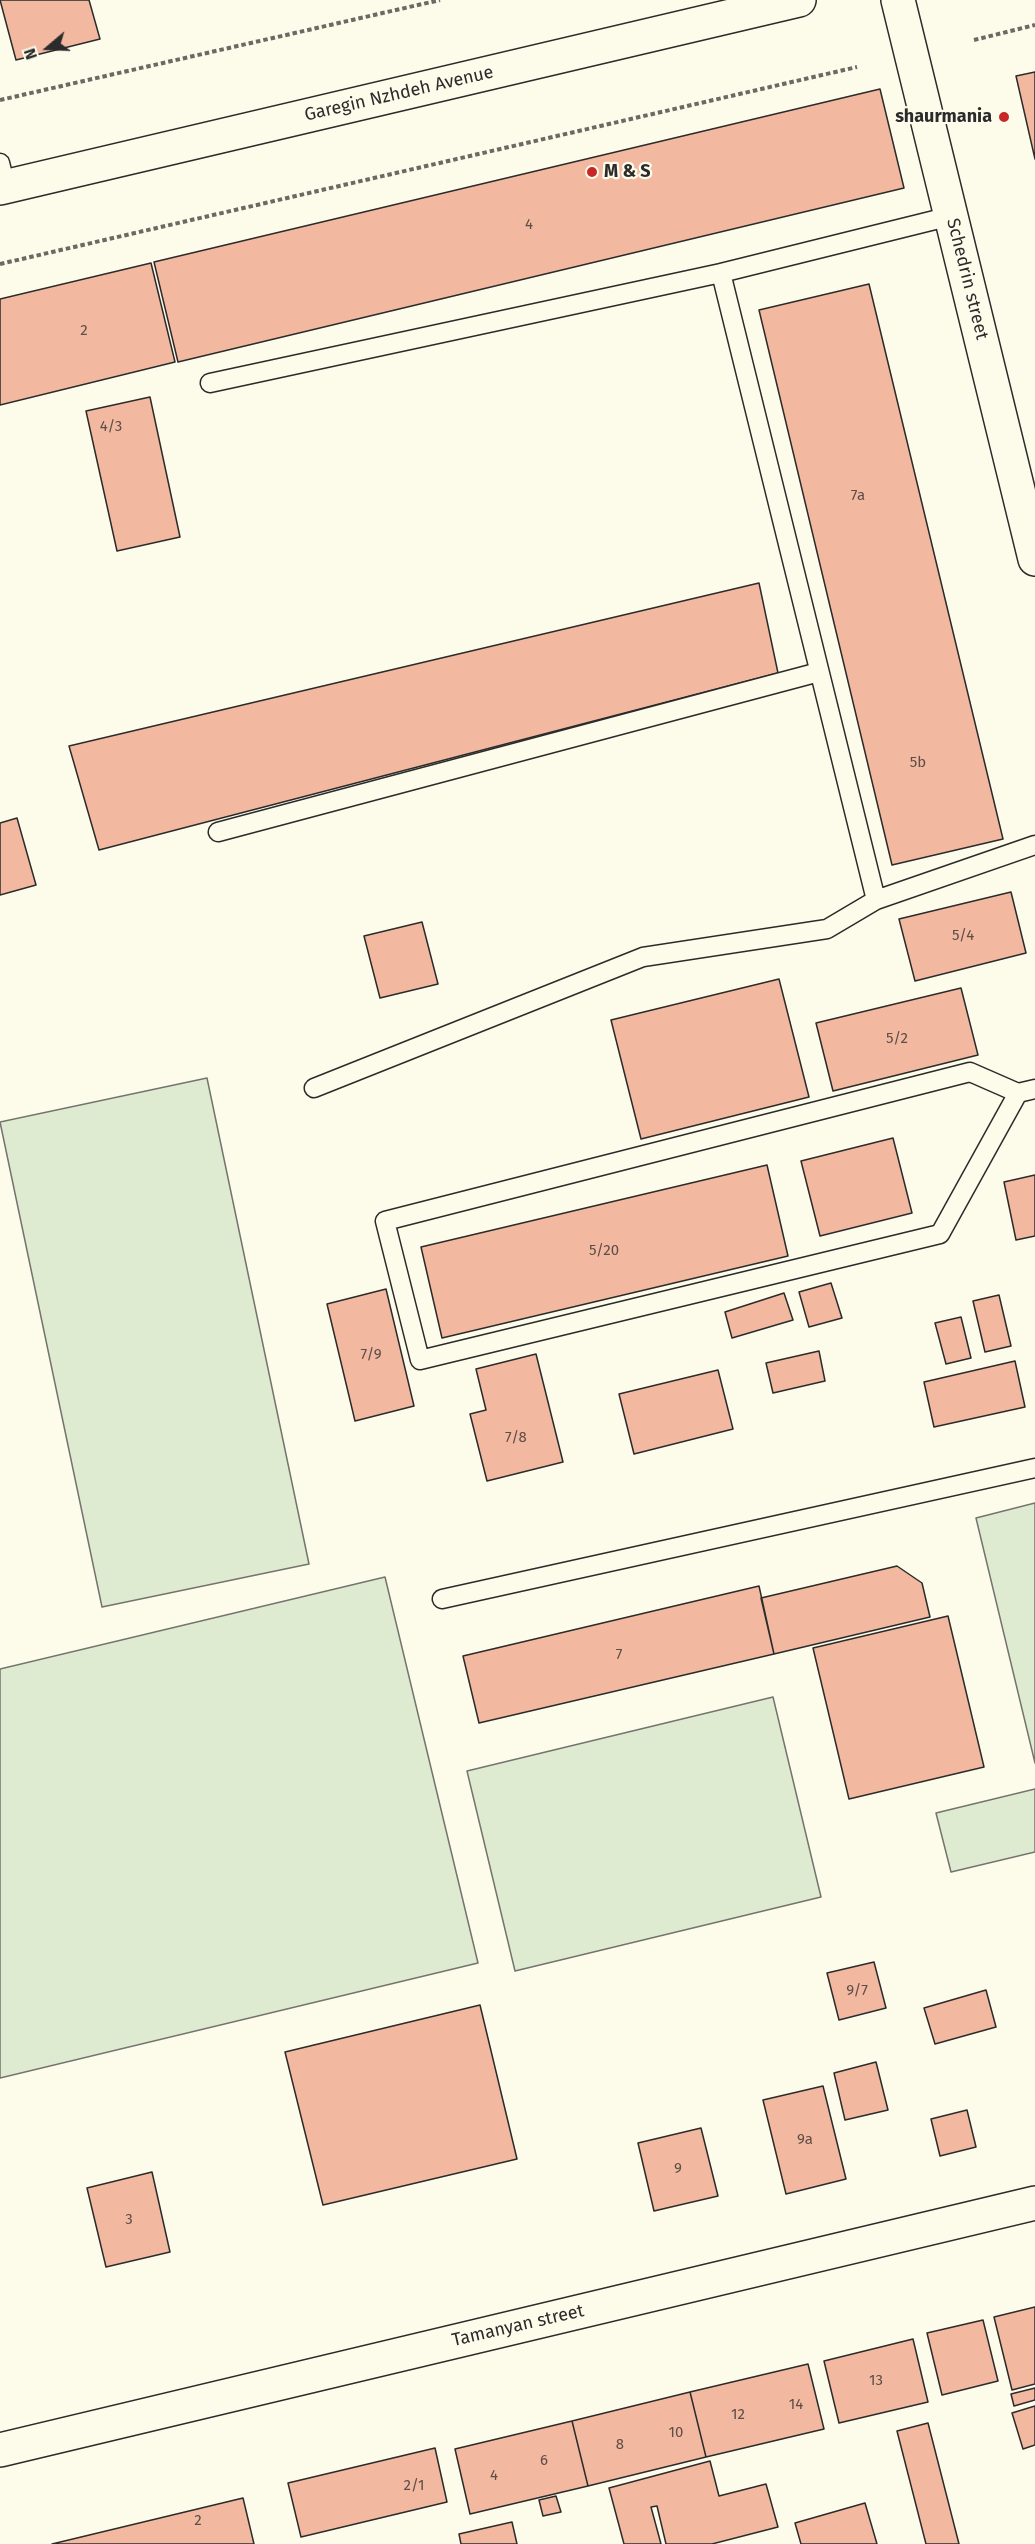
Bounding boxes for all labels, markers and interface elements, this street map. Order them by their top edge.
north arrow [18,18,78,78]
text: N [20,46,41,62]
street label: Garegin Nzhdeh Avenue [302,62,496,126]
place label: shaurmania [895,106,992,128]
marker: shaurmania [997,110,1011,124]
place label: M & S [604,161,651,183]
marker: M & S [585,165,599,179]
house number: 4 [525,216,533,234]
street label: Schedrin street [941,216,993,342]
house number: 2 [80,322,88,340]
house number: 4/3 [100,418,122,436]
house number: 7a [851,487,865,505]
house number: 5b [910,754,926,772]
house number: 5/4 [952,927,974,945]
house number: 5/2 [886,1030,908,1048]
house number: 5/20 [589,1242,619,1260]
house number: 7/9 [360,1346,382,1364]
house number: 7/8 [505,1429,527,1447]
house number: 7 [616,1646,622,1664]
house number: 9/7 [846,1982,868,2000]
house number: 9a [797,2131,813,2149]
house number: 9 [674,2160,682,2178]
house number: 3 [125,2211,133,2229]
street label: Tamanyan street [450,2300,586,2352]
house number: 13 [869,2372,883,2390]
house number: 14 [789,2396,803,2414]
house number: 12 [731,2406,745,2424]
house number: 10 [669,2424,683,2442]
house number: 8 [616,2436,624,2454]
house number: 6 [540,2452,548,2470]
house number: 4 [490,2467,498,2485]
house number: 2/1 [404,2477,424,2495]
house number: 2 [194,2512,202,2530]

